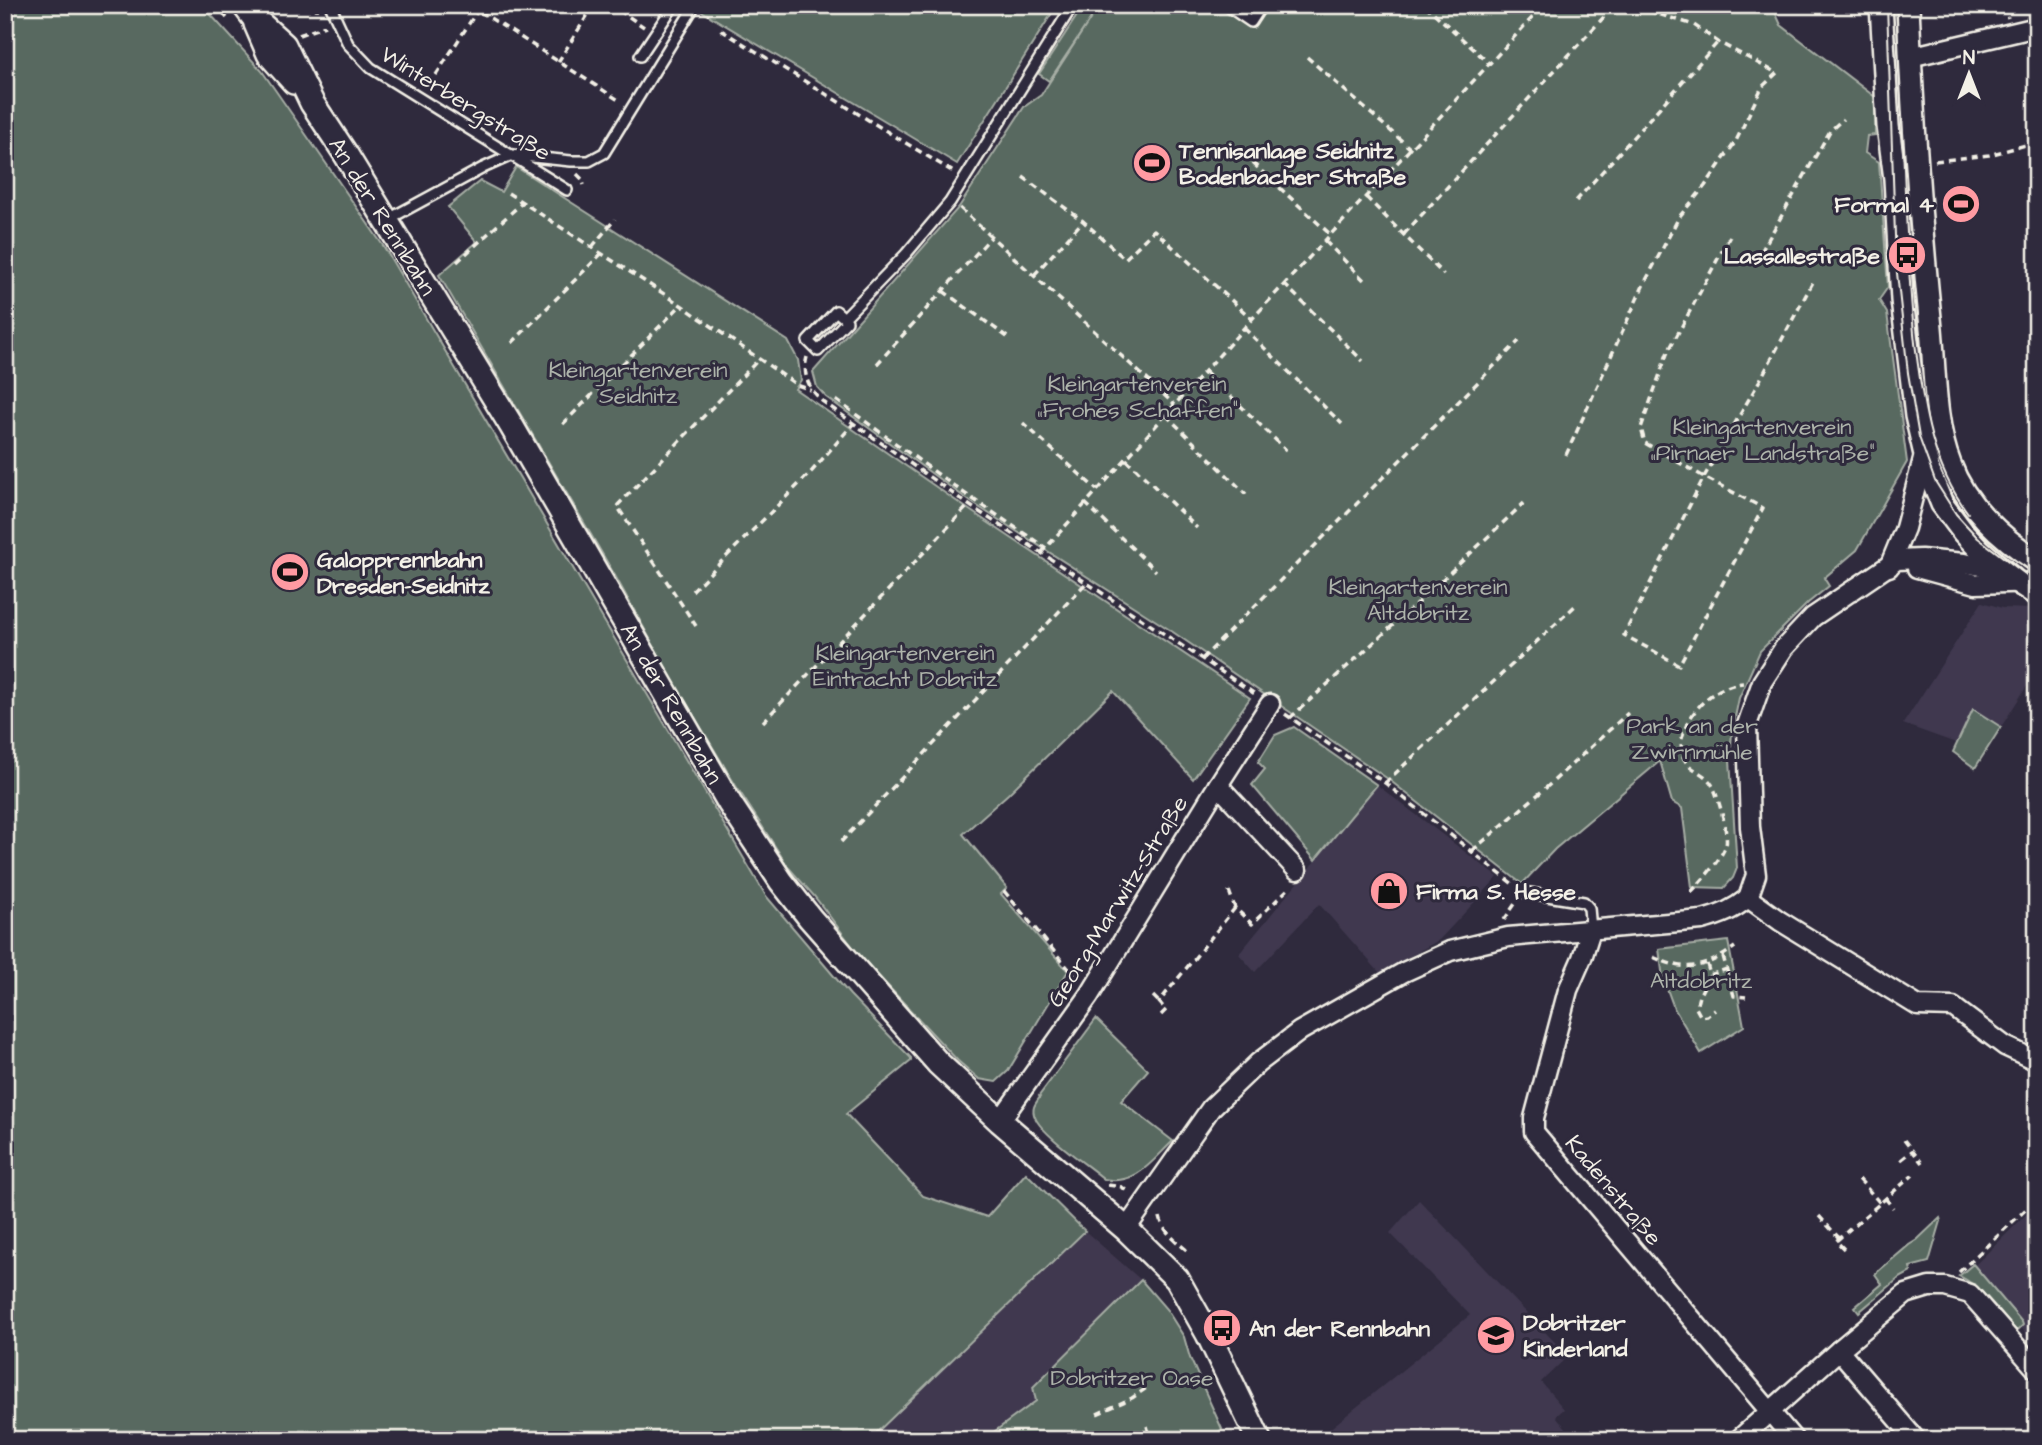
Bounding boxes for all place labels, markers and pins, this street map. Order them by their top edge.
place label: Tennisanlage Seidnitz Bodenbacher Straße [1178,135,1407,193]
sports icon: Tennisanlage Seidnitz Bodenbacher Straße [1131,142,1173,184]
sports icon: Formal 4 [1940,183,1982,225]
place label: Formal 4 [1834,189,1934,221]
bus stop icon: Lassallestraße [1886,234,1928,276]
place label: Lassallestraße [1724,240,1881,272]
place label: Galopprennbahn Dresden-Seidnitz [317,544,490,602]
sports icon: Galopprennbahn Dresden-Seidnitz [269,551,311,593]
shop icon: Firma S. Hesse [1368,870,1410,912]
place label: Firma S. Hesse [1416,876,1577,908]
bus stop icon: An der Rennbahn [1201,1307,1243,1349]
place label: Dobritzer Kinderland [1523,1307,1628,1365]
place label: An der Rennbahn [1249,1313,1430,1345]
school or university icon: Dobritzer Kinderland [1475,1314,1517,1356]

